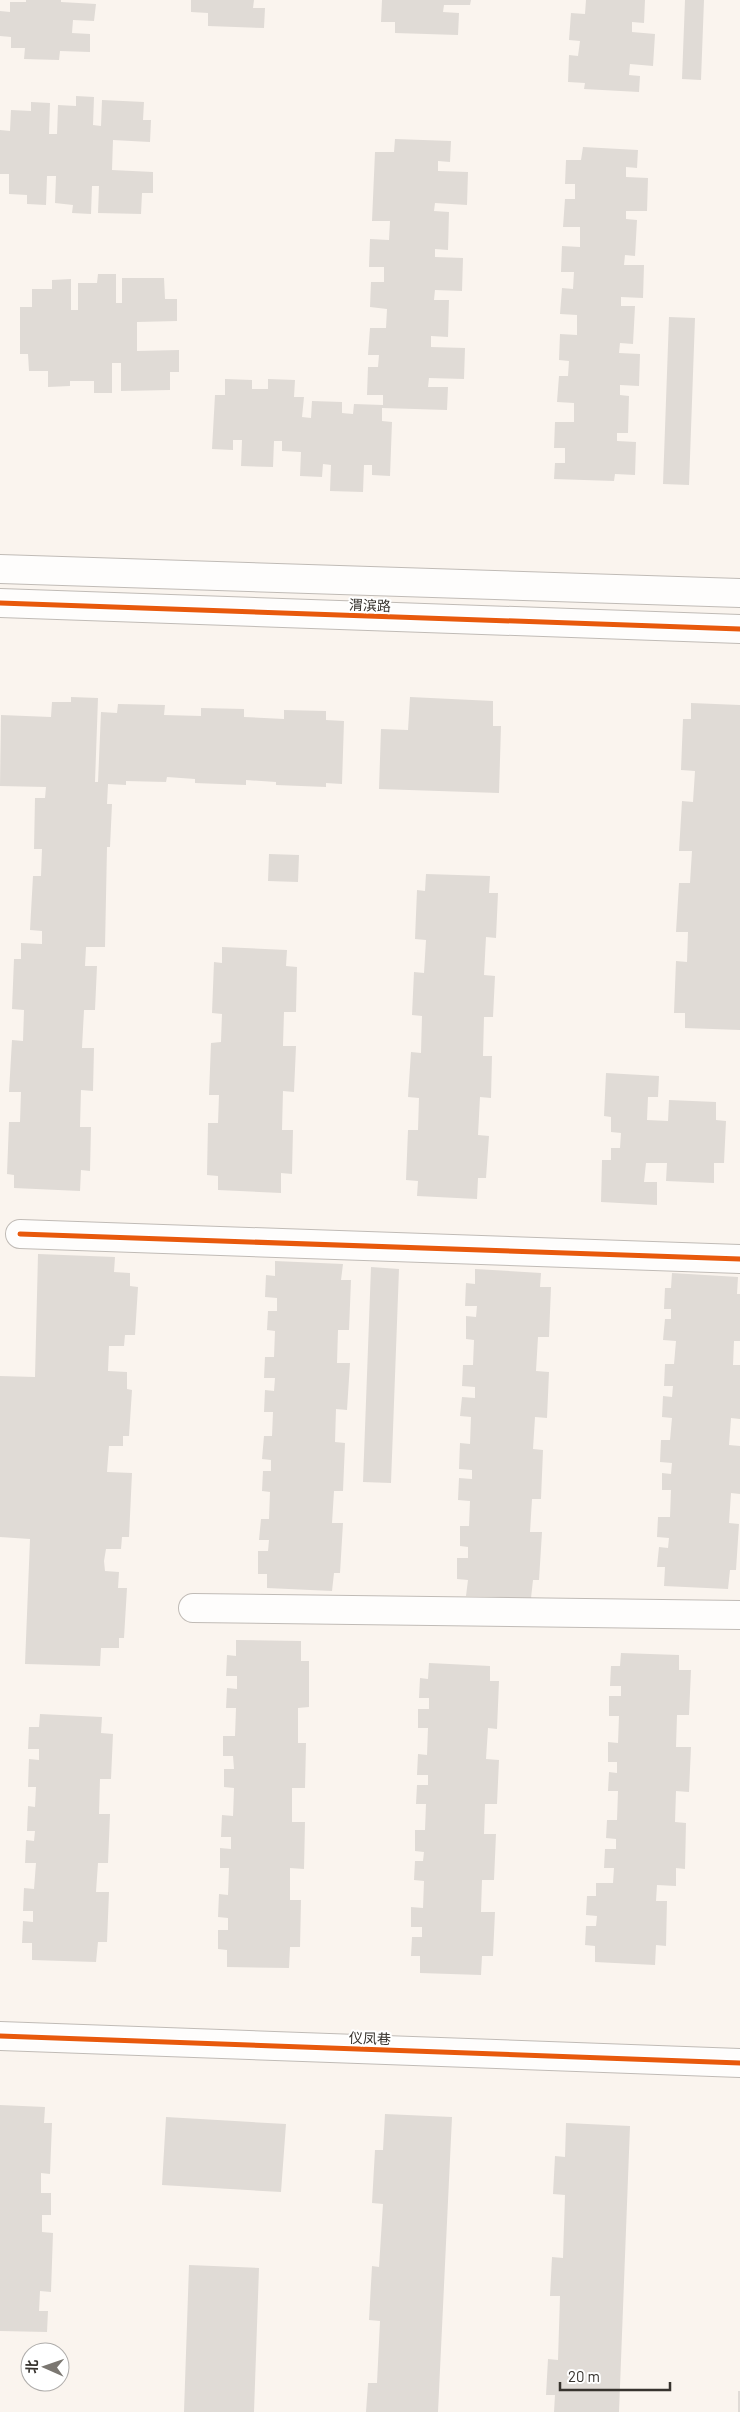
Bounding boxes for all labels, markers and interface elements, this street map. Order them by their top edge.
street label: 渭滨路 [349,596,391,614]
street label: 仪凤巷 [349,2029,391,2047]
north arrow [20,2342,70,2392]
text: 北 [23,2359,40,2374]
scale bar [560,2360,670,2392]
text: 20 m [568,2367,600,2385]

